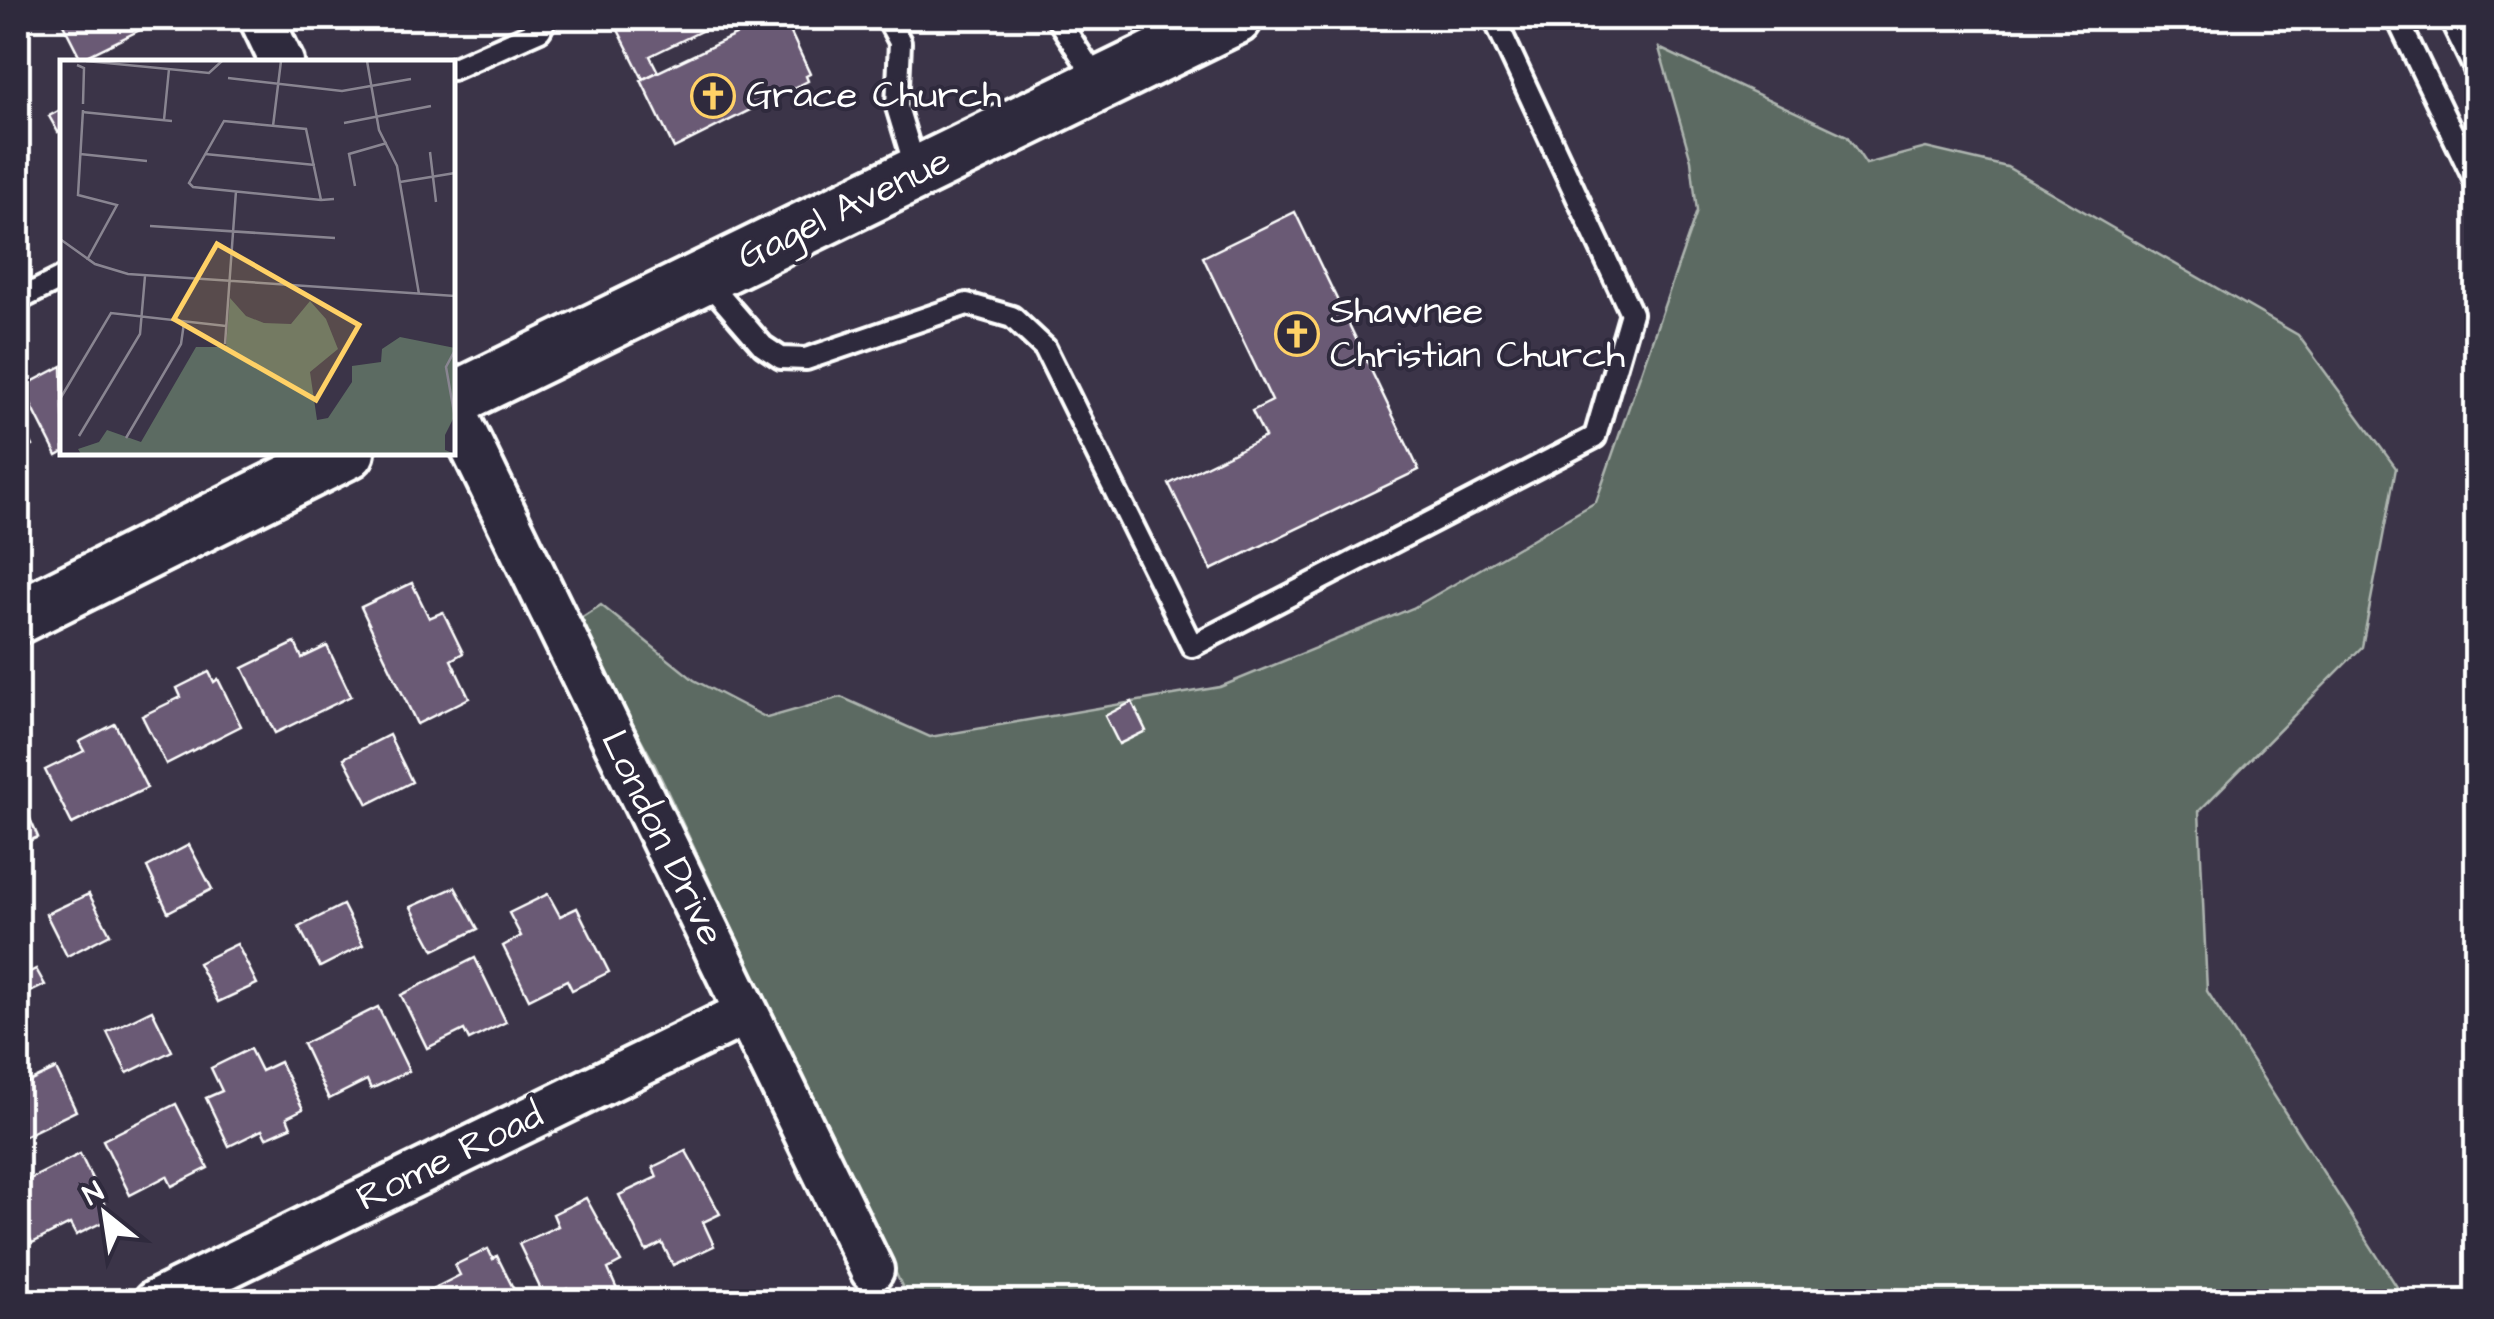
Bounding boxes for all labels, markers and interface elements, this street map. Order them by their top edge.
inset map [60,60,455,455]
place label: Grace Church [746,70,1001,122]
church icon: Grace Church [690,73,736,119]
street label: Gagel Avenue [729,135,959,283]
place label: Shawnee Christian Church [1330,286,1625,382]
church icon: Shawnee Christian Church [1274,311,1320,357]
street label: London Drive [587,722,737,954]
street label: Rome Road [348,1090,552,1224]
north arrow [55,1164,155,1264]
text: N [76,1172,111,1215]

